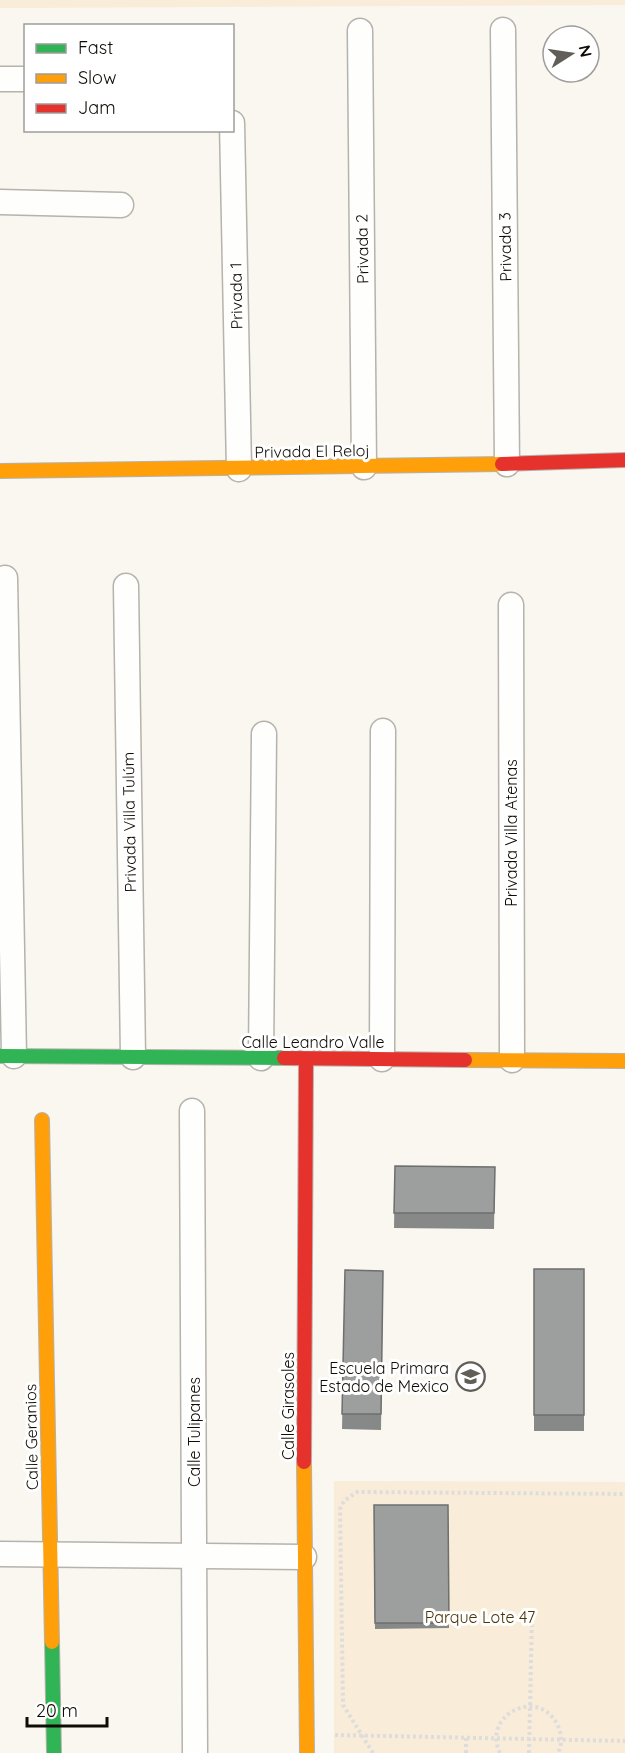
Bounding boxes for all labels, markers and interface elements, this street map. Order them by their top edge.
legend [24,24,234,132]
north arrow [541,24,601,84]
text: Fast [78,36,113,59]
text: N [575,43,597,59]
text: Slow [78,66,116,89]
text: Jam [78,96,116,119]
street label: Privada 3 [494,212,516,282]
street label: Privada 2 [351,214,373,284]
street label: Privada 1 [225,262,247,330]
street label: Privada El Reloj [254,440,370,462]
street label: Privada Villa Tulúm [118,752,140,892]
street label: Privada Villa Atenas [501,759,521,907]
street label: Calle Leandro Valle [241,1032,385,1052]
street label: Calle Girasoles [278,1352,298,1460]
place label: Escuela Primara Estado de Mexico [319,1358,449,1396]
school or university icon: Escuela Primara Estado de Mexico [454,1361,486,1393]
street label: Calle Tulipanes [184,1377,204,1487]
street label: Calle Geranios [20,1384,42,1490]
park label: Parque Lote 47 [425,1607,535,1627]
scale bar [27,1690,106,1728]
text: 20 m [36,1699,78,1722]

